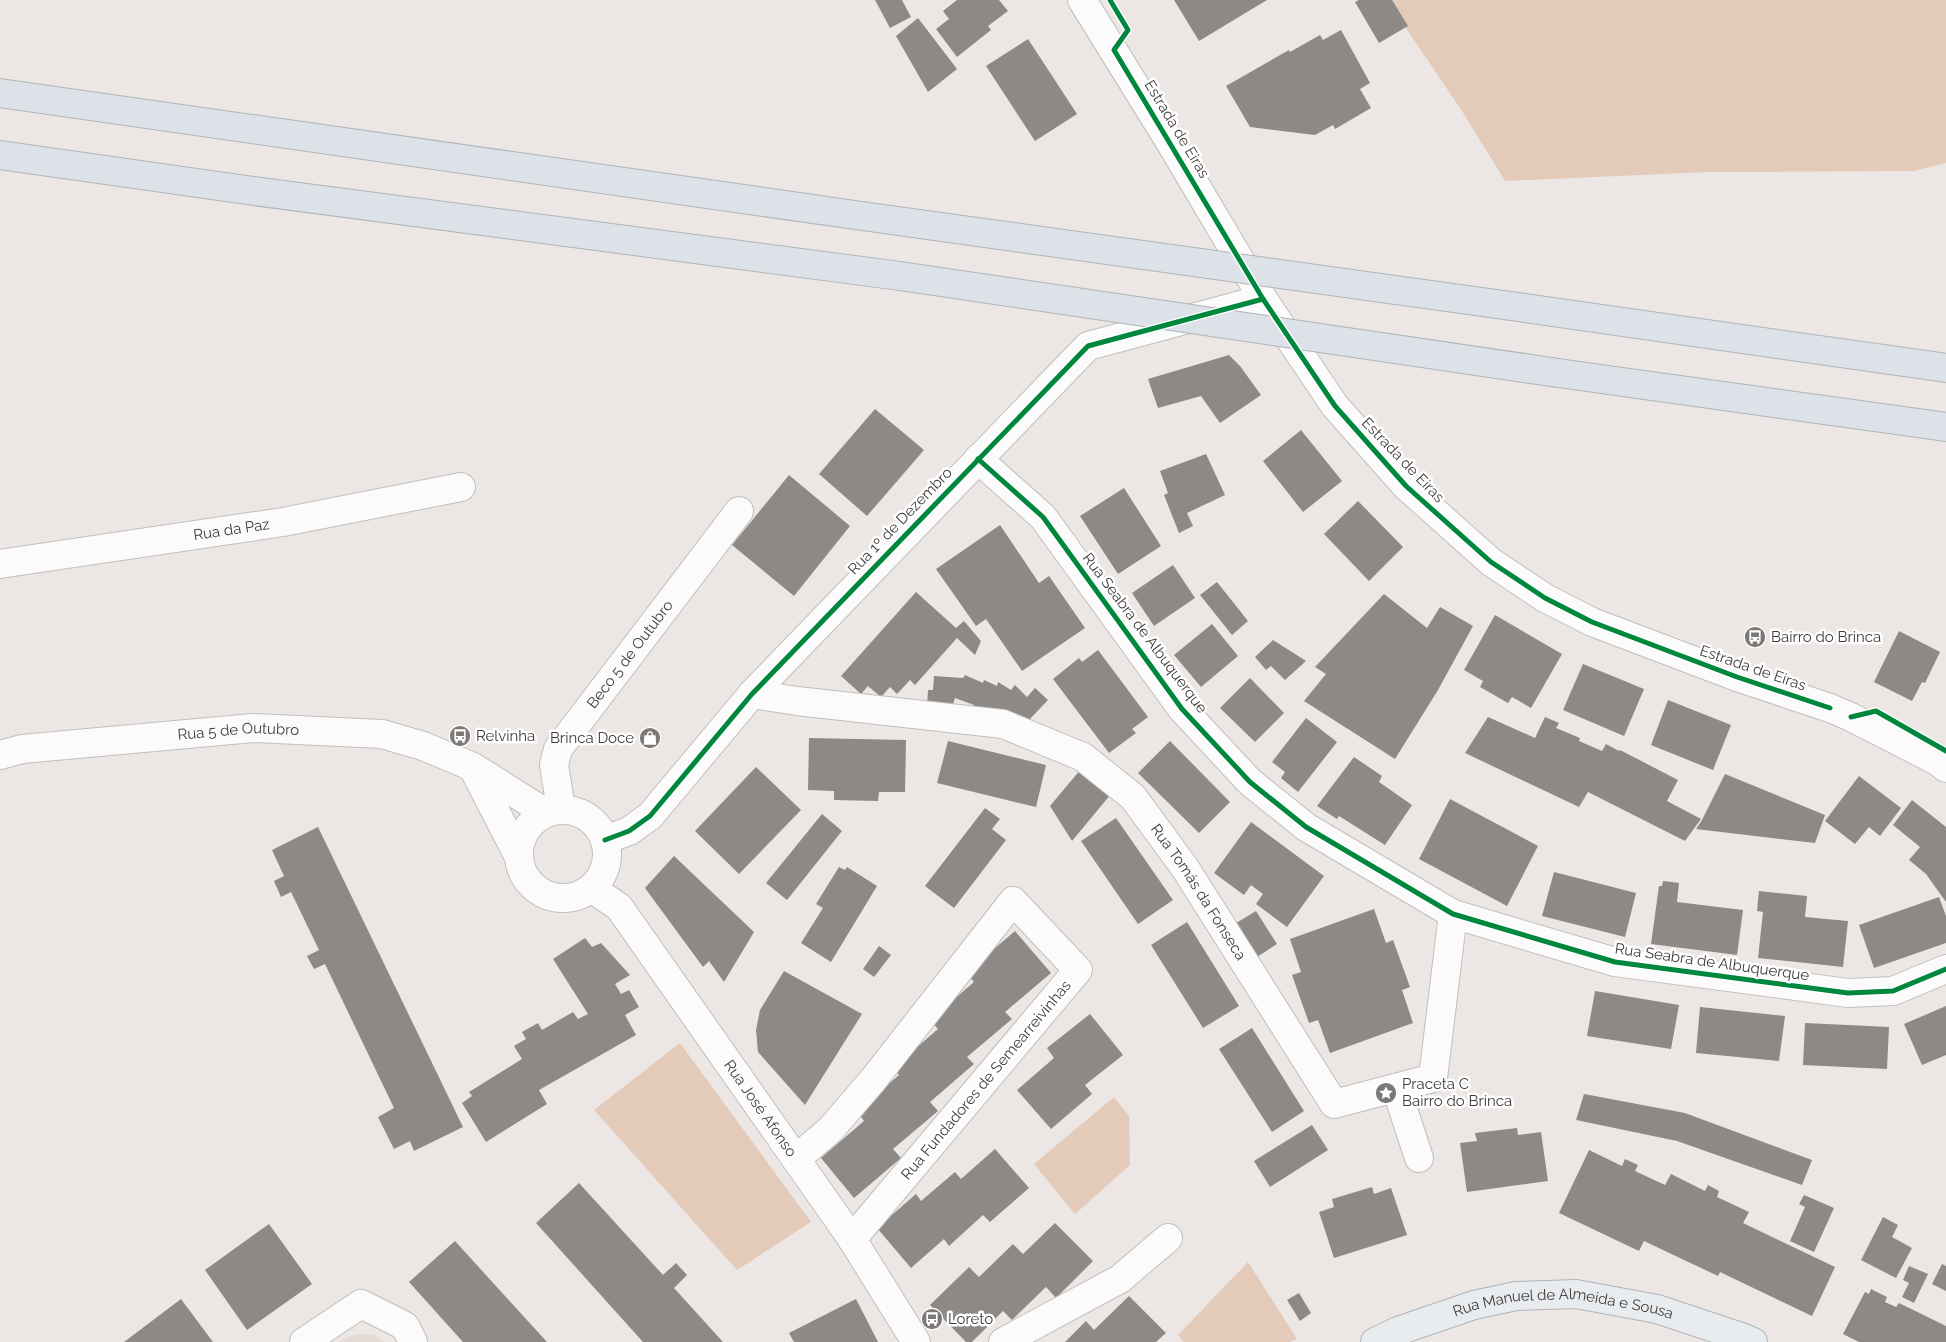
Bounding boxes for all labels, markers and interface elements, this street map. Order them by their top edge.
street label: Estrada de Eiras [1141,77,1213,181]
street label: Estrada de Eiras [1358,414,1448,506]
street label: Rua 1º de Dezembro [844,464,956,578]
street label: Rua da Paz [192,515,271,544]
street label: Rua Seabra de Albuquerque [1079,549,1211,717]
street label: Beco 5 de Outubro [583,597,677,712]
bus stop icon: Bairro do Brinca [1743,625,1767,649]
place label: Bairro do Brinca [1771,628,1881,646]
street label: Estrada de Eiras [1698,641,1808,695]
street label: Rua 5 de Outubro [177,719,300,744]
bus stop icon: Relvinha [448,724,472,748]
shop icon: Brinca Doce [638,726,662,750]
place label: Relvinha [476,727,535,745]
place label: Brinca Doce [550,729,634,747]
street label: Rua Tomás da Fonseca [1147,821,1250,964]
street label: Rua Seabra de Albuquerque [1614,939,1811,985]
street label: Rua Fundadores de Semearreivinhas [897,977,1075,1183]
street label: Rua José Afonso [720,1057,801,1160]
place label: Praceta C Bairro do Brinca [1402,1075,1512,1110]
place icon: Praceta C Bairro do Brinca [1374,1081,1398,1105]
street label: Rua Manuel de Almeida e Sousa [1450,1285,1676,1323]
bus stop icon: Loreto [920,1307,944,1331]
place label: Loreto [948,1310,993,1328]

